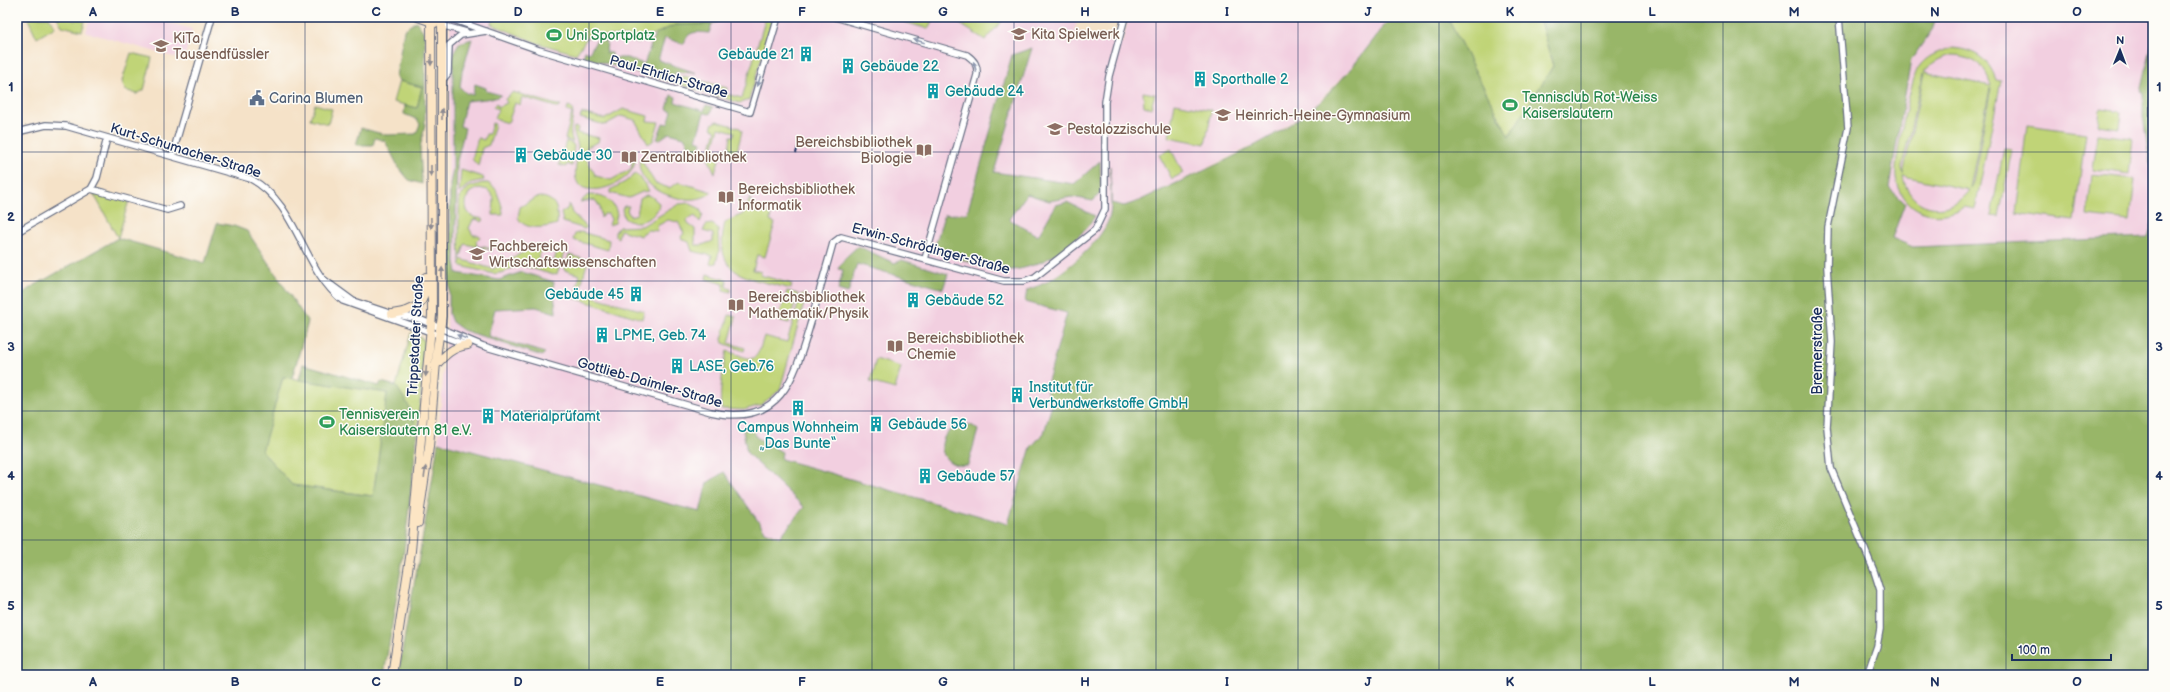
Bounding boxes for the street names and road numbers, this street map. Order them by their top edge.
street label: Paul-Ehrlich-Straße [608,51,730,102]
street label: Kurt-Schumacher-Straße [108,119,263,182]
street label: Erwin-Schrödinger-Straße [850,219,1012,278]
street label: Trippstadter Straße [404,275,427,397]
street label: Bremerstraße [1809,307,1826,395]
street label: Gottlieb-Daimler-Straße [575,354,724,411]

